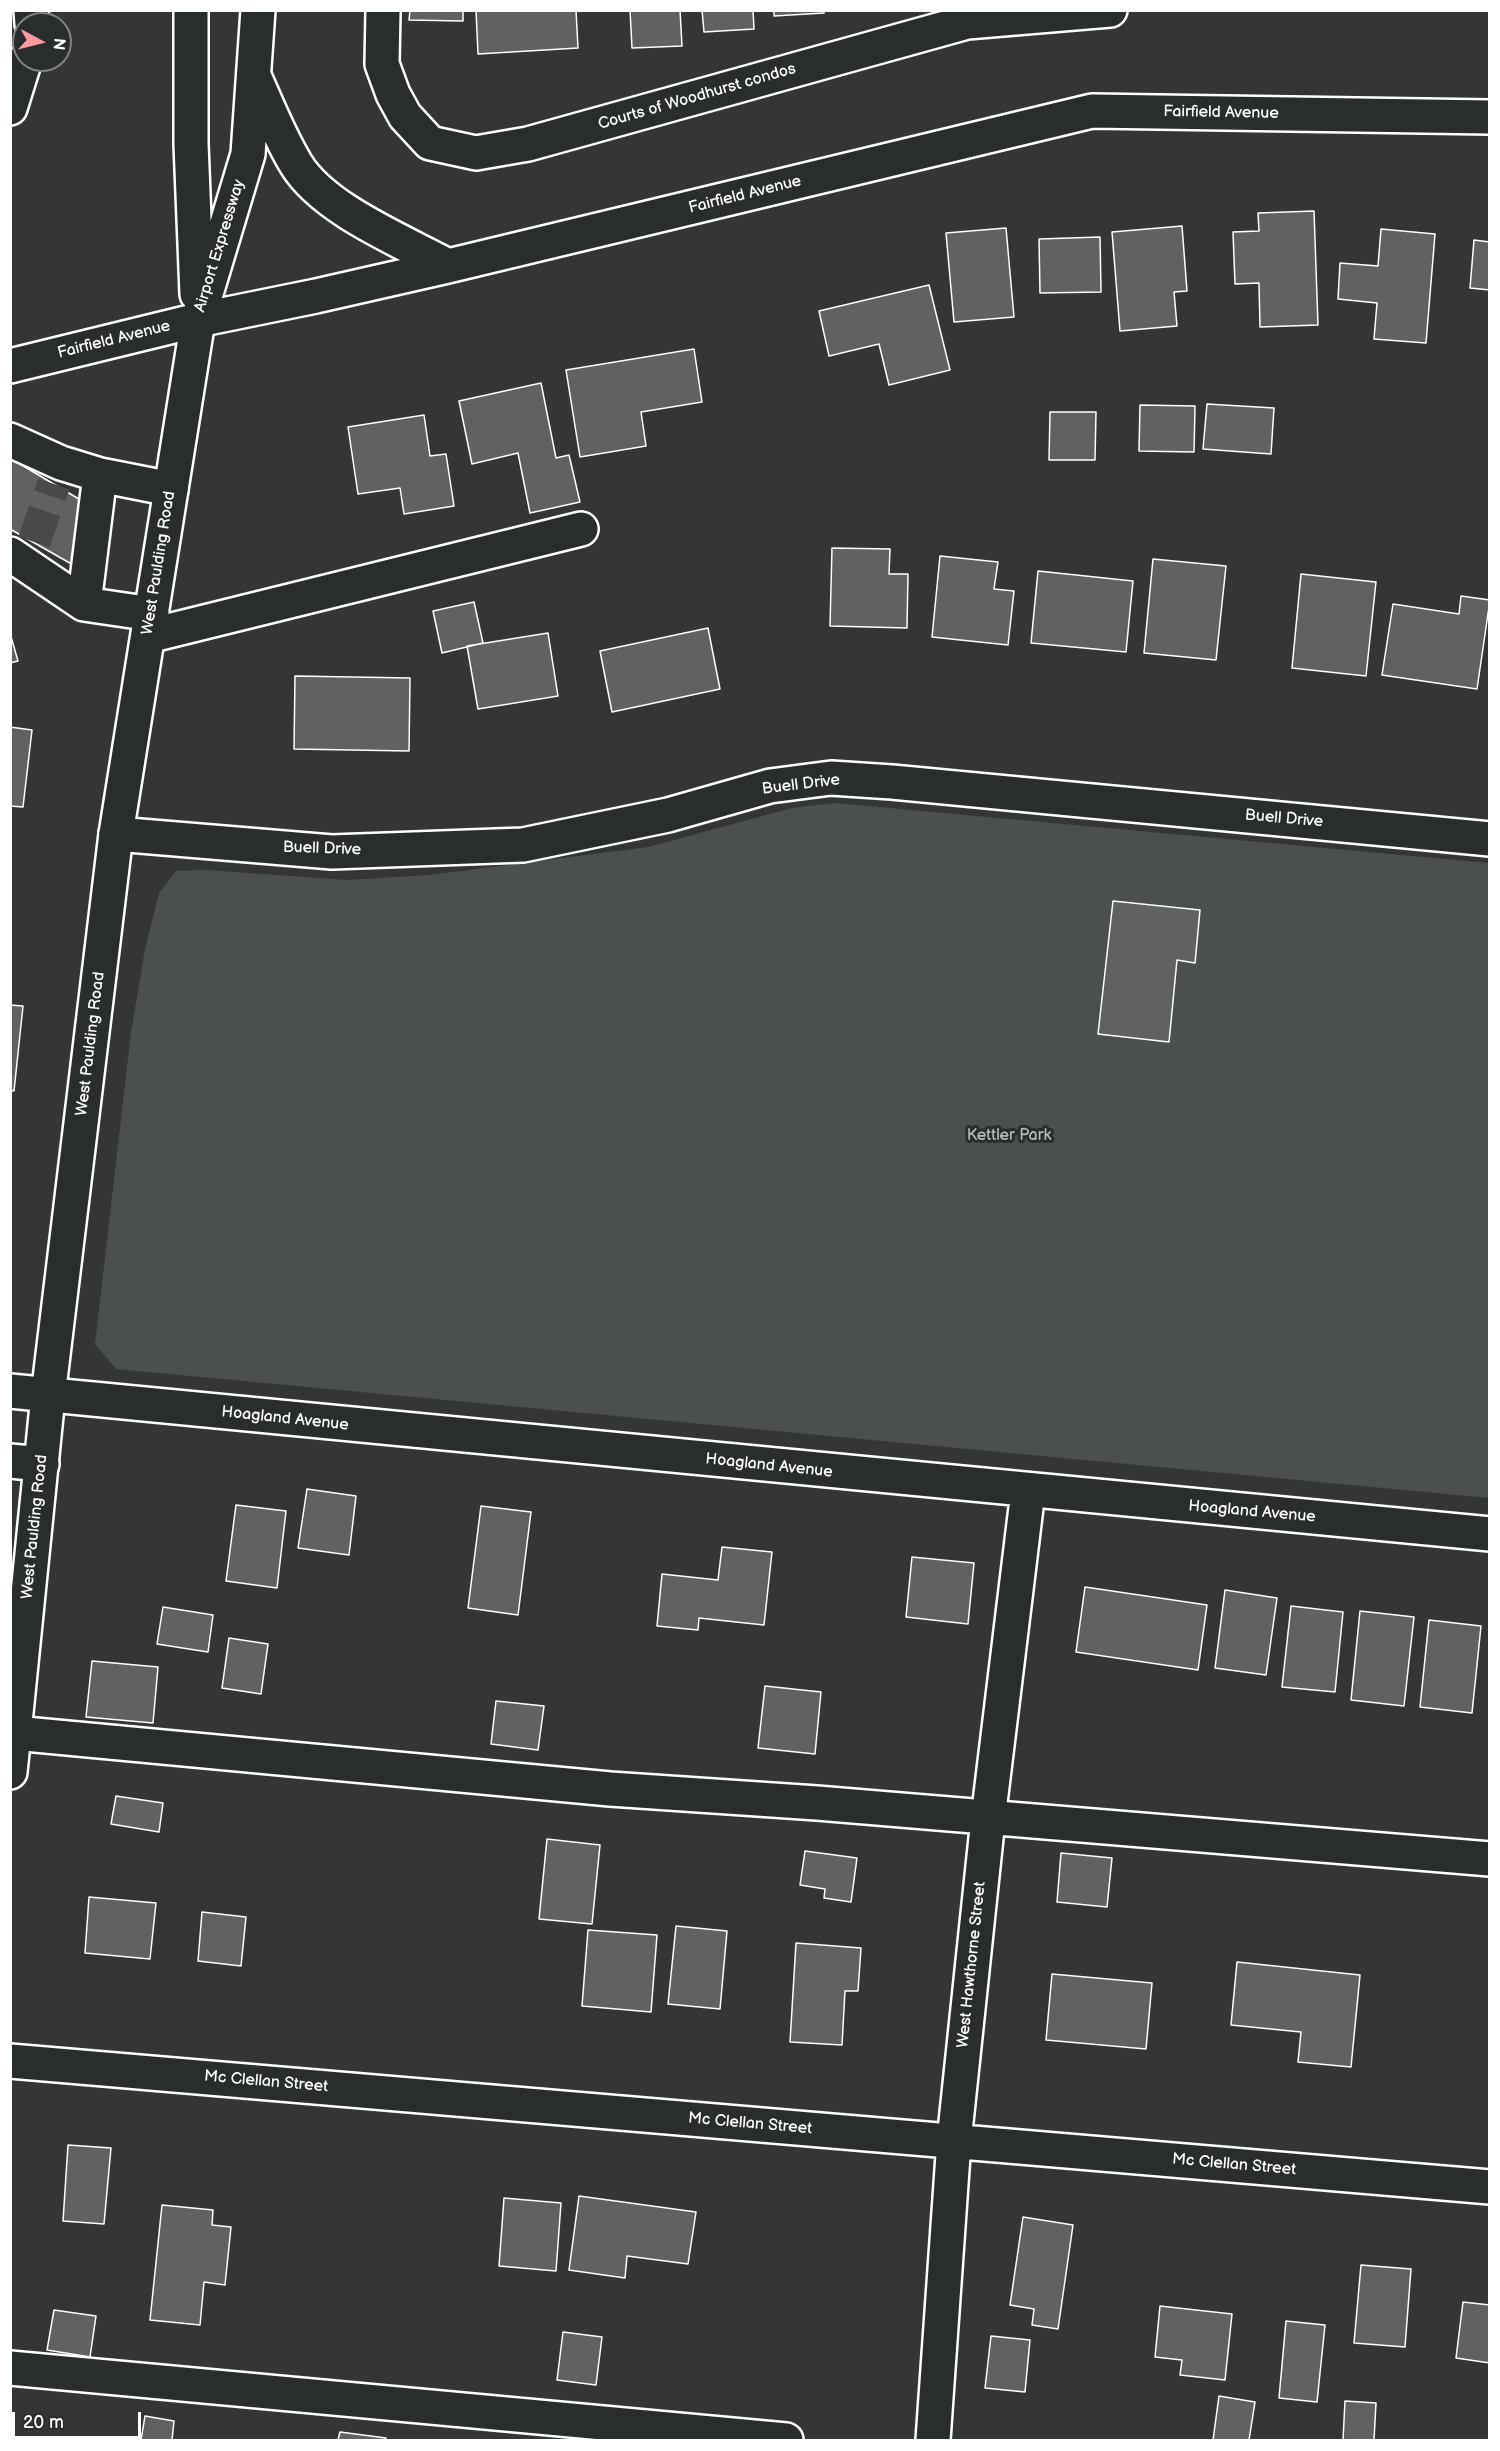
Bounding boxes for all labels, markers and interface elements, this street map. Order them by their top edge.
north arrow [12,12,72,72]
text: N [48,37,69,51]
street label: Courts of Woodhurst condos [596,60,798,134]
street label: Fairfield Avenue [1163,102,1279,124]
street label: Fairfield Avenue [687,172,803,218]
street label: Airport Expressway [191,177,249,315]
street label: Fairfield Avenue [56,317,172,363]
street label: West Paulding Road [138,490,180,636]
street label: Buell Drive [761,771,841,799]
street label: Buell Drive [1244,806,1324,832]
street label: Buell Drive [282,838,362,860]
street label: West Paulding Road [73,971,109,1117]
park label: Kettler Park [967,1126,1051,1146]
street label: Hoagland Avenue [220,1403,350,1435]
street label: Hoagland Avenue [704,1450,834,1482]
street label: West Paulding Road [18,1454,52,1600]
street label: Hoagland Avenue [1188,1497,1316,1527]
street label: West Hawthorne Street [954,1881,990,2049]
street label: Mc Clellan Street [203,2067,329,2097]
street label: Mc Clellan Street [687,2109,813,2139]
street label: Mc Clellan Street [1171,2150,1297,2180]
scale bar [15,2400,144,2438]
text: 20 m [23,2412,64,2433]

